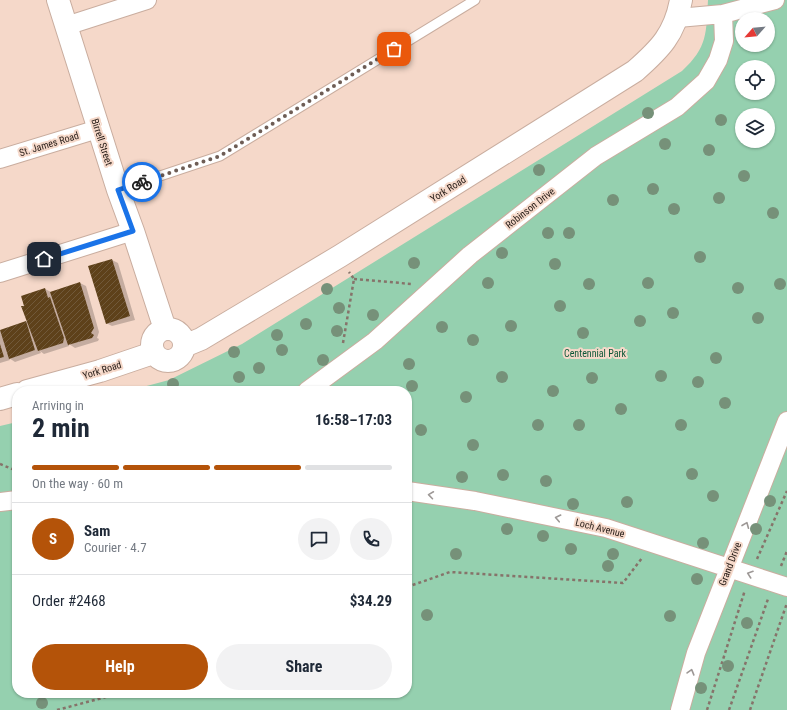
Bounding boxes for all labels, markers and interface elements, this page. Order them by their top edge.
north arrow [735,12,775,52]
map controls [735,12,775,148]
pin [377,32,411,66]
icon: bag [383,38,405,60]
button: locate [735,60,775,100]
button: layers [735,108,775,148]
street label: Birrell Street [89,117,115,167]
street label: St. James Road [18,130,80,158]
courier [122,162,162,202]
icon: bike [131,171,153,193]
street label: York Road [428,174,468,204]
street label: Robinson Drive [503,185,557,231]
pin [27,242,61,276]
icon: home [33,248,55,270]
park label: Centennial Park [564,348,627,359]
street label: York Road [81,359,123,381]
text: Arriving in [32,398,84,413]
text: 16:58–17:03 [315,411,392,429]
text: 2 min [32,413,90,443]
text: On the way · 60 m [32,476,123,491]
one-way arrow [428,491,434,500]
one-way arrow [555,515,562,523]
street label: Loch Avenue [574,517,626,539]
button: chat [298,518,340,560]
button: phone [350,518,392,560]
one-way arrow [741,521,749,528]
text: Sam [84,522,110,540]
text: S [49,530,57,548]
text: Courier · 4.7 [84,540,147,555]
street label: Grand Drive [717,540,743,587]
one-way arrow [747,571,754,579]
text: Order #2468 [32,592,106,610]
text: $34.29 [350,592,392,610]
button: Help [32,644,208,690]
button: Share [216,644,392,690]
one-way arrow [686,669,694,676]

